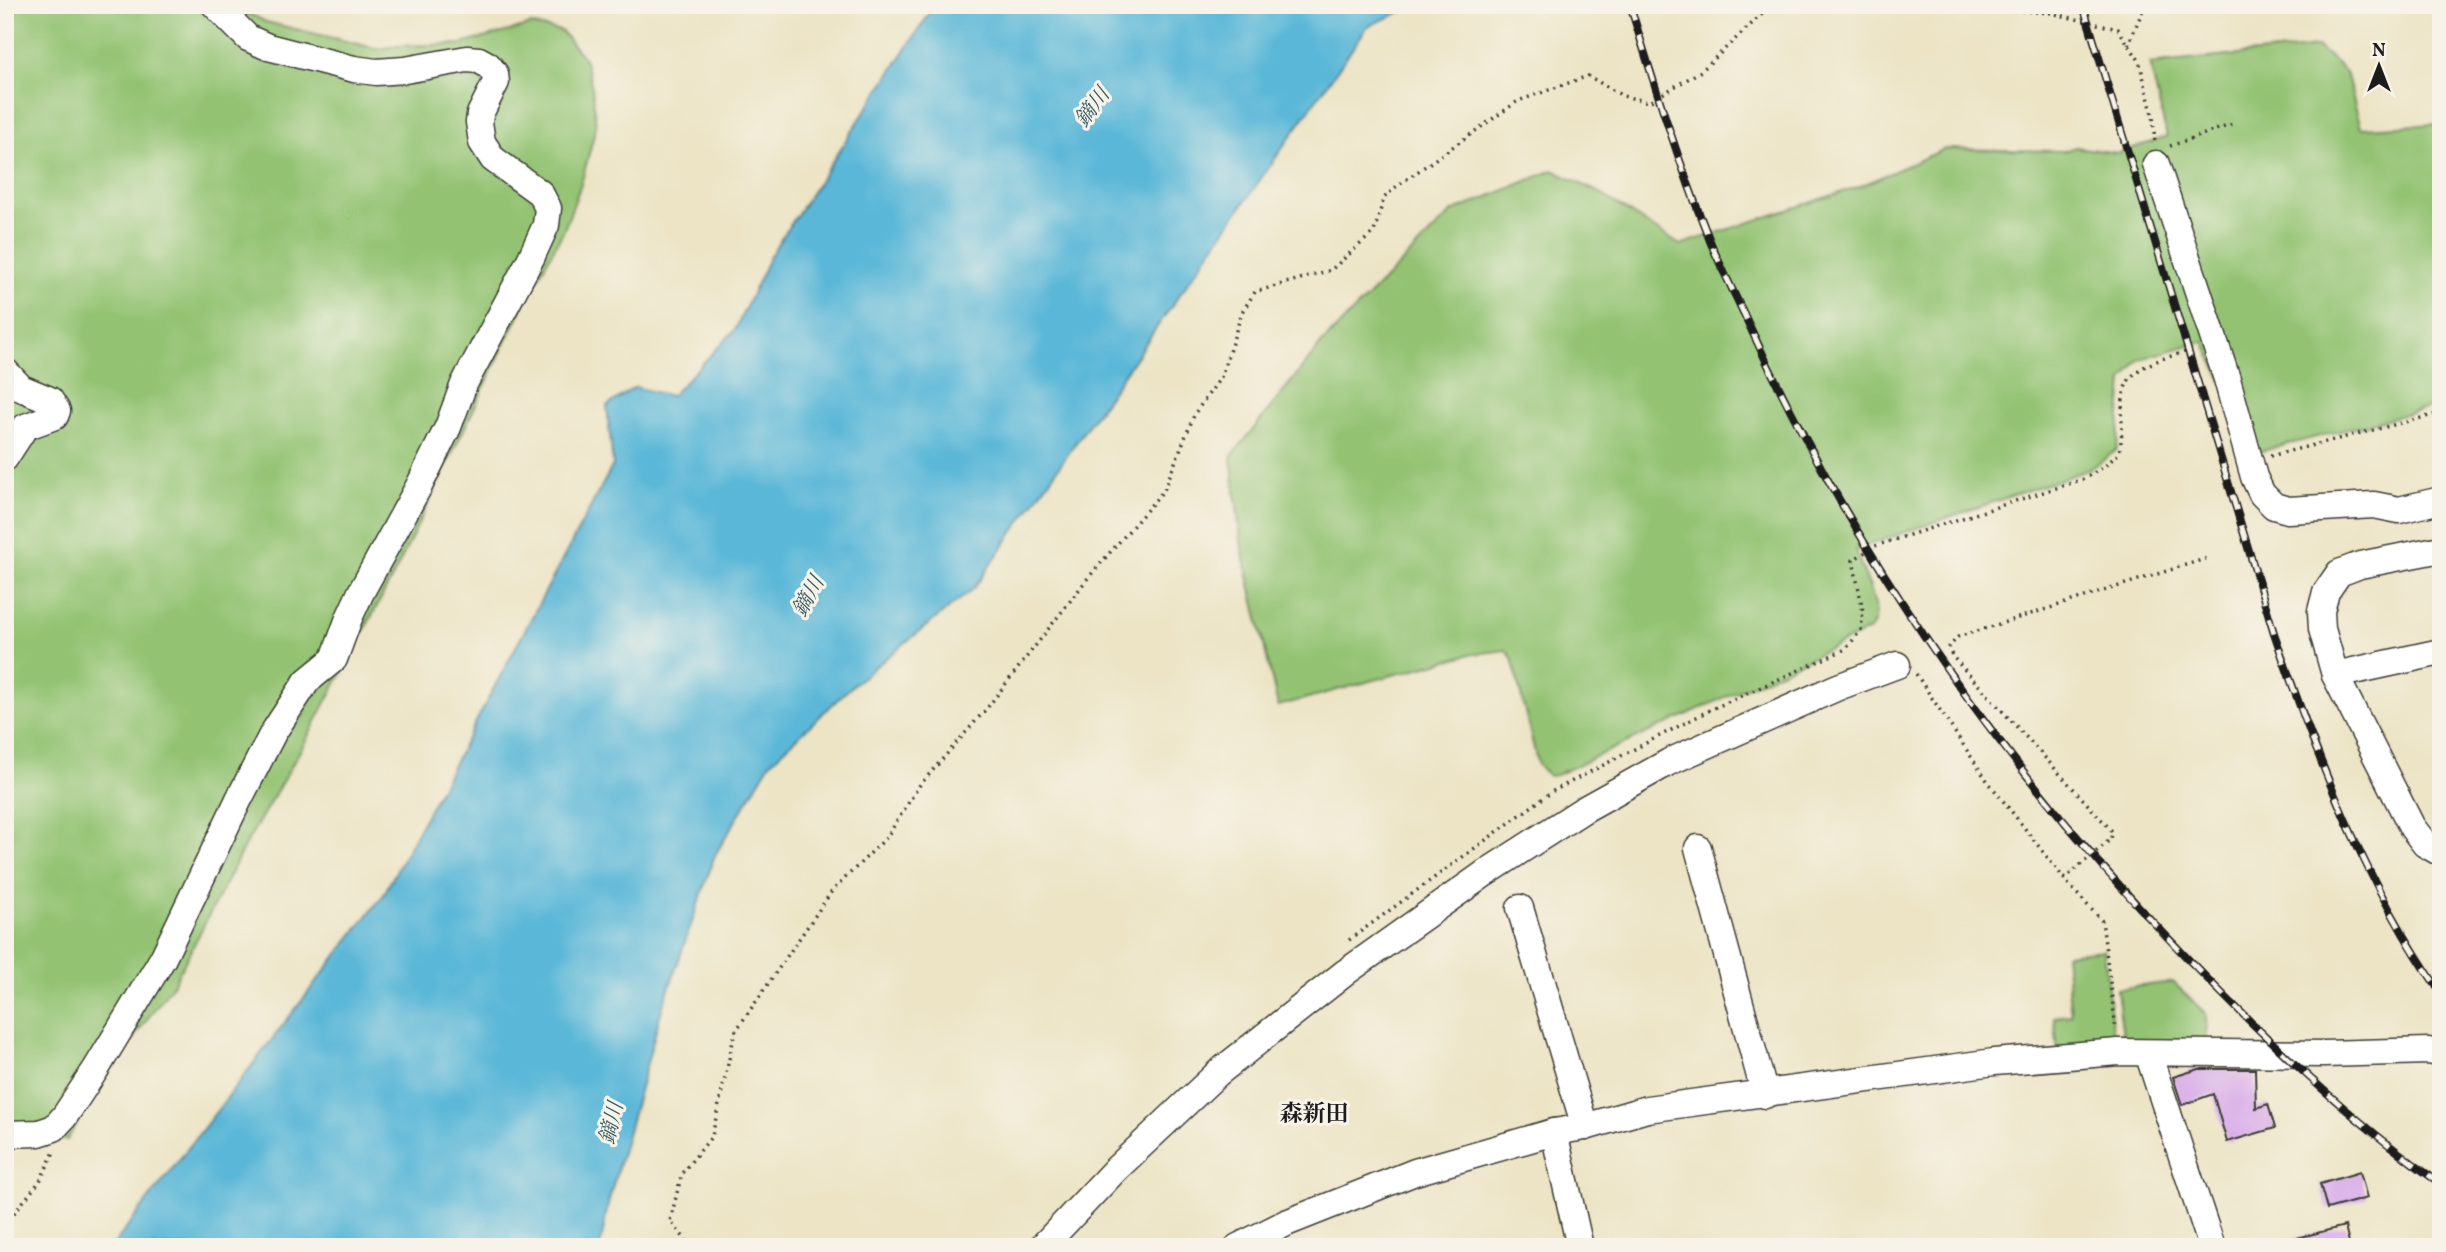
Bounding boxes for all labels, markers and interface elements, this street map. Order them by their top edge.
north arrow [2344,32,2414,102]
text: N [2372,38,2386,64]
water label: 鏑川 [1069,81,1119,133]
water label: 鏑川 [786,570,833,622]
water label: 鏑川 [593,1098,632,1147]
district label: 森新田 [1280,1099,1349,1131]

